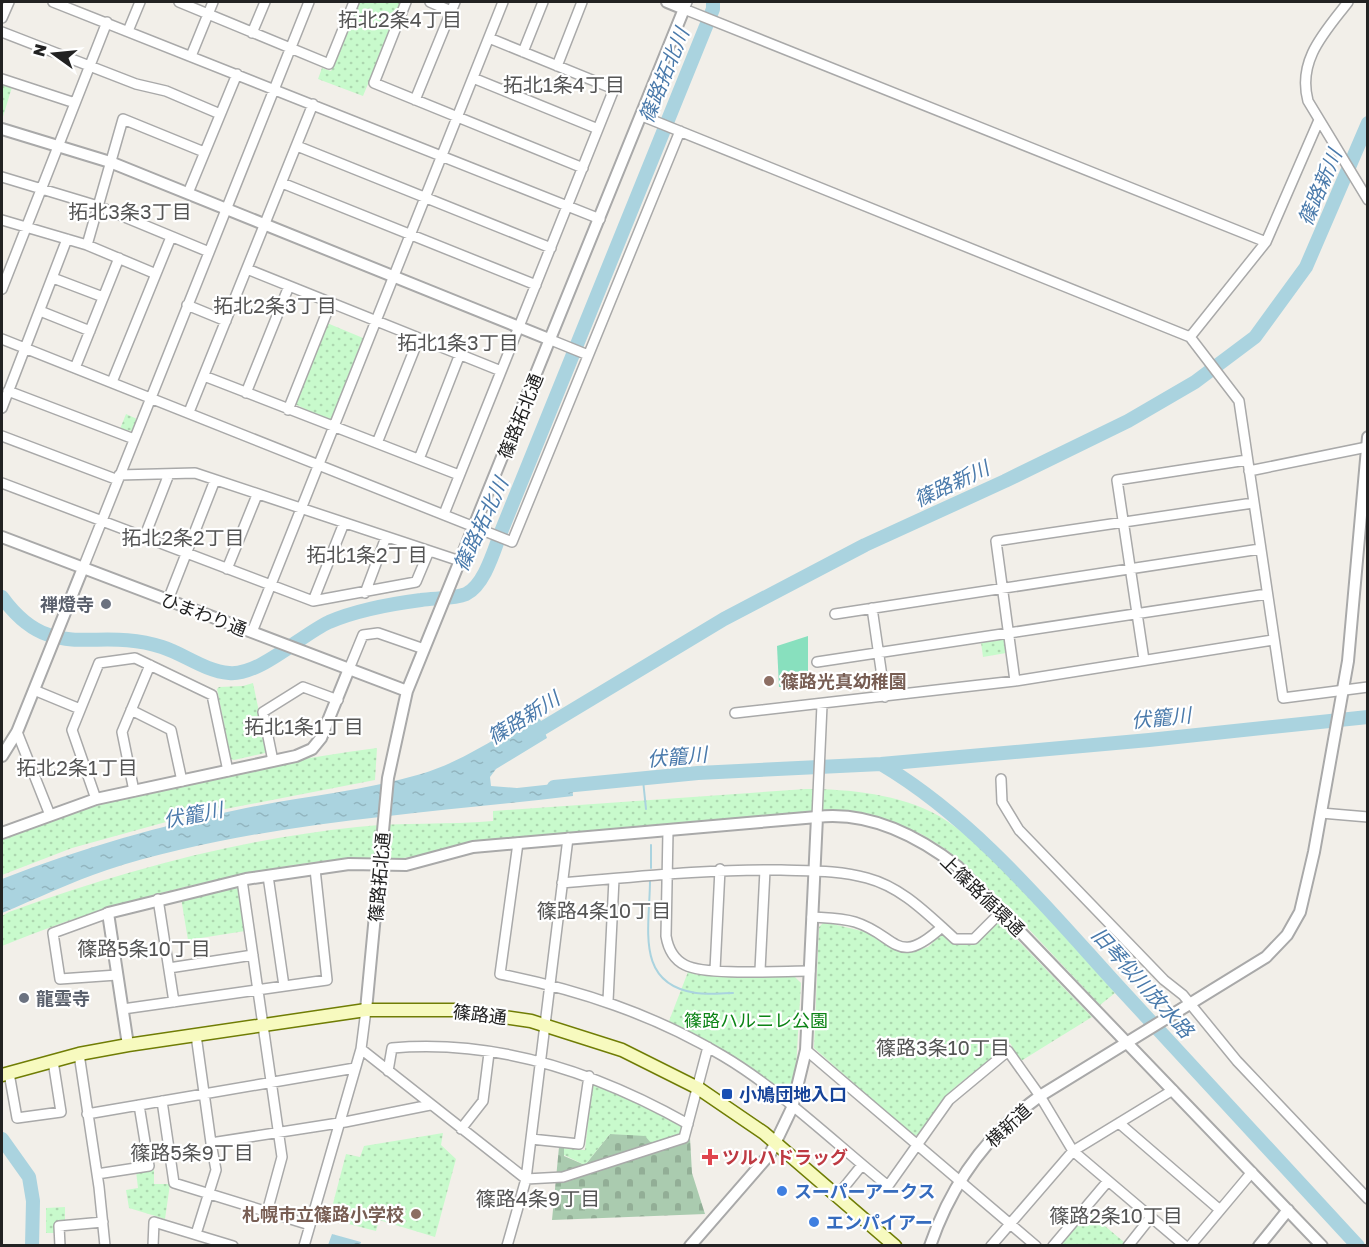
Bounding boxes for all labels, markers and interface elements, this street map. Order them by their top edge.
district label: 拓北2条4丁目 [338,7,462,31]
water label: 篠路拓北川 [633,22,694,126]
north arrow [24,24,84,84]
text: N [28,42,51,59]
district label: 拓北1条4丁目 [503,72,625,96]
water label: 篠路新川 [1292,144,1346,229]
district label: 拓北3条3丁目 [68,199,192,223]
district label: 拓北2条3丁目 [213,293,337,317]
district label: 拓北1条3丁目 [397,330,519,354]
street label: 篠路拓北通 [493,370,547,462]
water label: 篠路新川 [910,454,994,511]
water label: 篠路拓北川 [448,472,513,574]
district label: 拓北2条2丁目 [121,525,245,549]
district label: 拓北1条2丁目 [306,542,428,566]
street label: ひまわり通 [158,588,250,640]
place label: 禅燈寺 [40,593,94,615]
marker: 禅燈寺 [99,597,113,611]
place label: 篠路光真幼稚園 [781,670,907,692]
marker: 篠路光真幼稚園 [762,674,776,688]
water label: 篠路新川 [483,685,565,748]
water label: 伏籠川 [1130,702,1194,732]
district label: 拓北1条1丁目 [244,714,364,738]
water label: 伏籠川 [646,741,710,771]
district label: 拓北2条1丁目 [16,755,138,779]
water label: 伏籠川 [161,796,227,832]
street label: 篠路拓北通 [364,831,394,923]
street label: 上篠路循環通 [937,850,1029,940]
district label: 篠路4条10丁目 [537,898,671,922]
water label: 旧琴似川放水路 [1087,922,1200,1044]
district label: 篠路5条10丁目 [77,936,211,960]
place label: 龍雲寺 [36,987,90,1009]
marker: 龍雲寺 [17,991,31,1005]
street label: 篠路通 [452,1000,508,1028]
park label: 篠路ハルニレ公園 [684,1009,828,1031]
district label: 篠路3条10丁目 [876,1035,1010,1059]
place label: 小鳩団地入口 [739,1083,847,1105]
marker: 小鳩団地入口 [720,1087,734,1101]
street label: 横新道 [981,1099,1035,1151]
district label: 篠路5条9丁目 [130,1140,254,1164]
place label: ツルハドラッグ [722,1146,848,1168]
marker: ツルハドラッグ [703,1150,717,1164]
place label: スーパーアークス [794,1180,935,1202]
marker: スーパーアークス [775,1184,789,1198]
district label: 篠路4条9丁目 [476,1186,600,1210]
place label: 札幌市立篠路小学校 [242,1203,404,1225]
district label: 篠路2条10丁目 [1049,1203,1183,1227]
marker: 札幌市立篠路小学校 [409,1207,423,1221]
place label: エンパイアー [826,1211,933,1233]
marker: エンパイアー [807,1215,821,1229]

